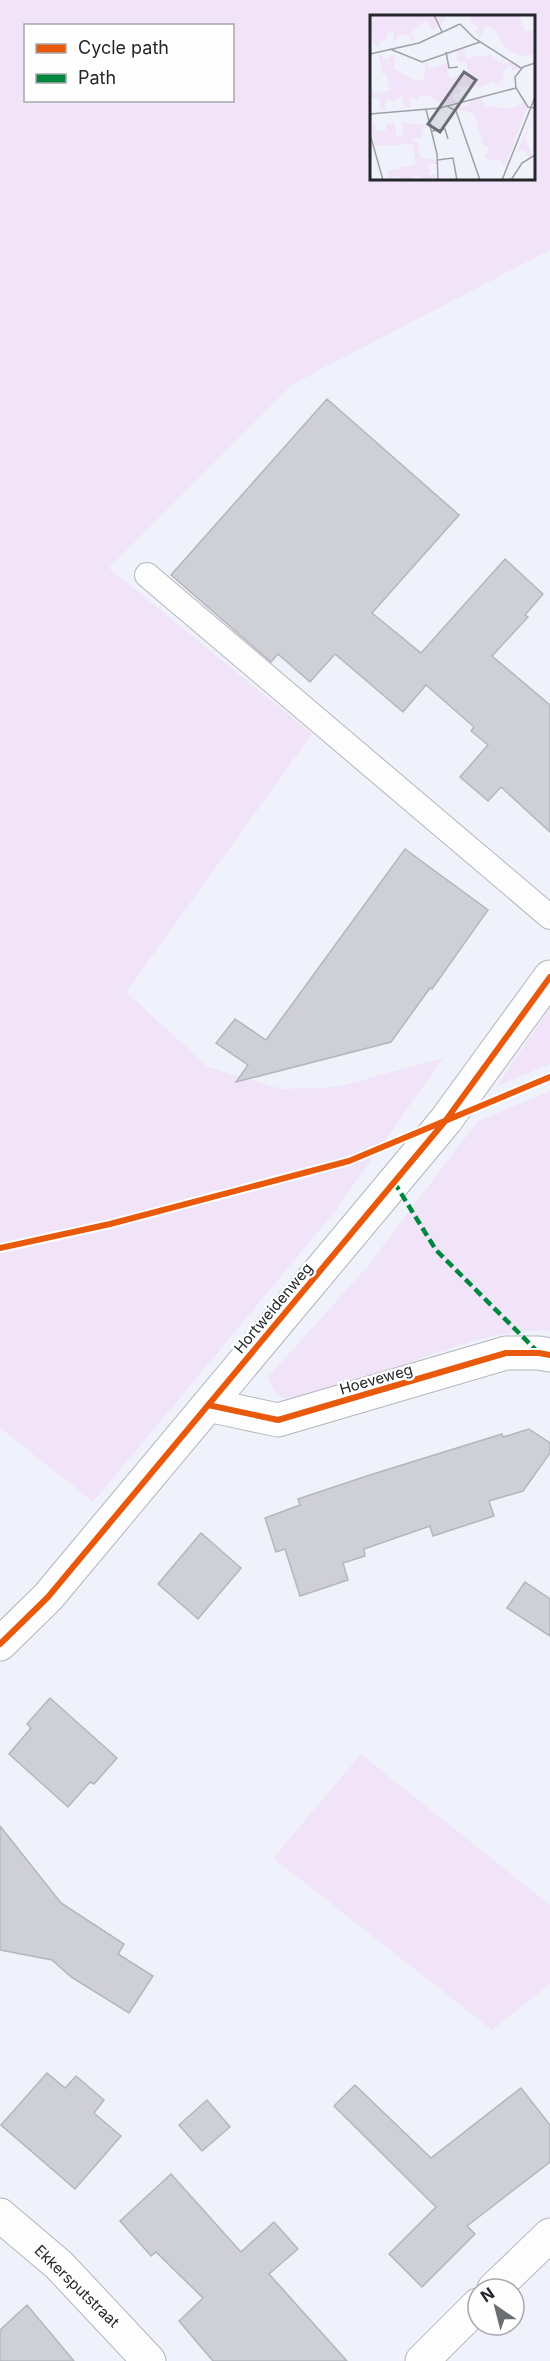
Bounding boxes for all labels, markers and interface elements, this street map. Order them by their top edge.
inset map [370,15,535,180]
legend [24,24,234,102]
text: Cycle path [78,37,169,58]
text: Path [78,67,116,88]
street label: Hortweidenweg [230,1259,316,1357]
street label: Hoeveweg [337,1360,415,1398]
street label: Ekkersputstraat [31,2241,123,2331]
north arrow [466,2277,526,2337]
text: N [477,2283,498,2306]

